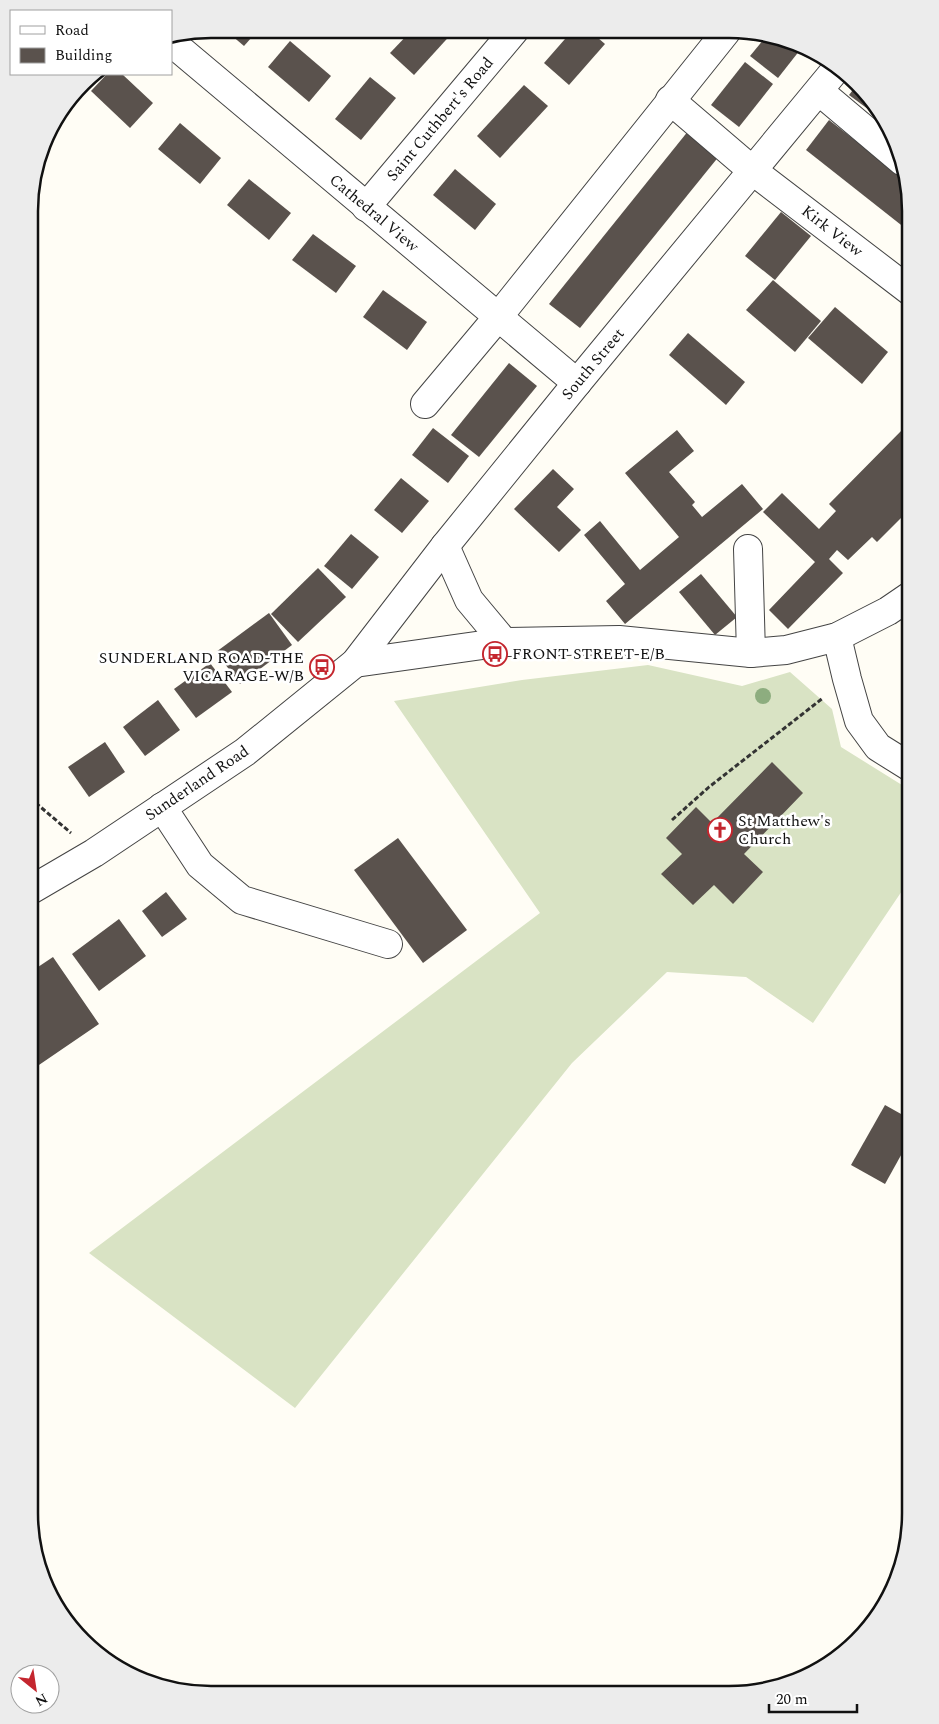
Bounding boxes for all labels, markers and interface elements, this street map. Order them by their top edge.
legend [10,10,172,75]
text: Road [55,19,89,42]
text: Building [55,44,112,67]
street label: Saint Cuthbert's Road [381,52,499,186]
street label: Cathedral View [324,168,425,258]
street label: Kirk View [796,199,869,263]
street label: South Street [556,323,630,405]
bus stop icon: FRONT STREET-E/B [482,641,508,667]
place label: FRONT STREET-E/B [512,642,665,666]
place label: SUNDERLAND ROAD-THE VICARAGE-W/B [99,646,304,688]
bus stop icon: SUNDERLAND ROAD-THE VICARAGE-W/B [309,654,335,680]
street label: Sunderland Road [140,739,254,827]
place label: St Matthew's Church [738,809,831,851]
church icon: St Matthew's Church [707,817,733,843]
north arrow [10,1664,60,1714]
scale bar [769,1682,856,1714]
text: N [31,1688,51,1712]
text: 20 m [776,1688,808,1711]

